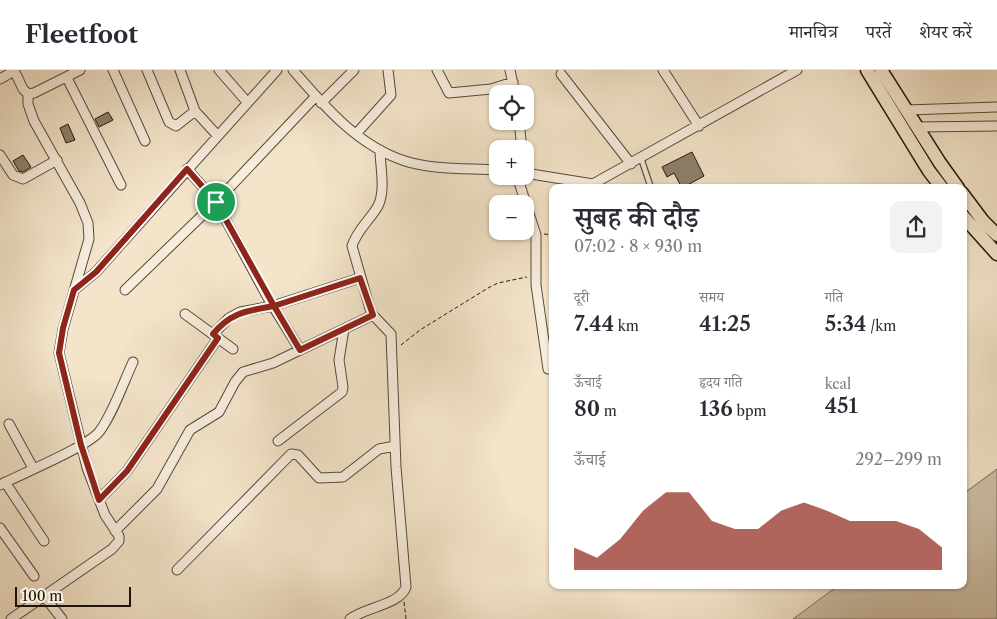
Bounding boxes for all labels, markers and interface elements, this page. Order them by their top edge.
text: Fleetfoot [25,20,138,49]
text: मानचित्र [789,21,838,43]
text: परतें [866,21,892,43]
text: शेयर करें [920,21,972,43]
map controls [489,85,534,240]
button: locate [489,85,534,130]
button: + [489,140,534,185]
pin [195,181,237,223]
icon: arrive [202,188,230,216]
button: − [489,195,534,240]
text: सुबह की दौड़ [574,200,699,234]
button: share [890,201,942,253]
text: 07:02 · 8 × 930 m [574,236,702,256]
text: दूरी [574,288,589,306]
text: समय [699,288,724,306]
text: गति [825,288,843,306]
text: 7.44 [574,311,614,336]
text: 41:25 [699,311,751,336]
text: 5:34 [825,311,866,336]
text: km [614,317,639,335]
text: /km [866,317,896,335]
text: ऊँचाई [574,373,602,391]
text: हृदय गति [699,373,742,391]
text: kcal [825,375,851,393]
text: 451 [825,393,858,418]
text: 80 [574,396,600,421]
text: 136 [699,396,733,421]
text: m [600,402,617,420]
text: bpm [733,402,767,420]
text: ऊँचाई [574,449,606,469]
text: 292–299 m [855,449,942,469]
scale bar [15,584,131,607]
text: 100 m [22,587,62,605]

